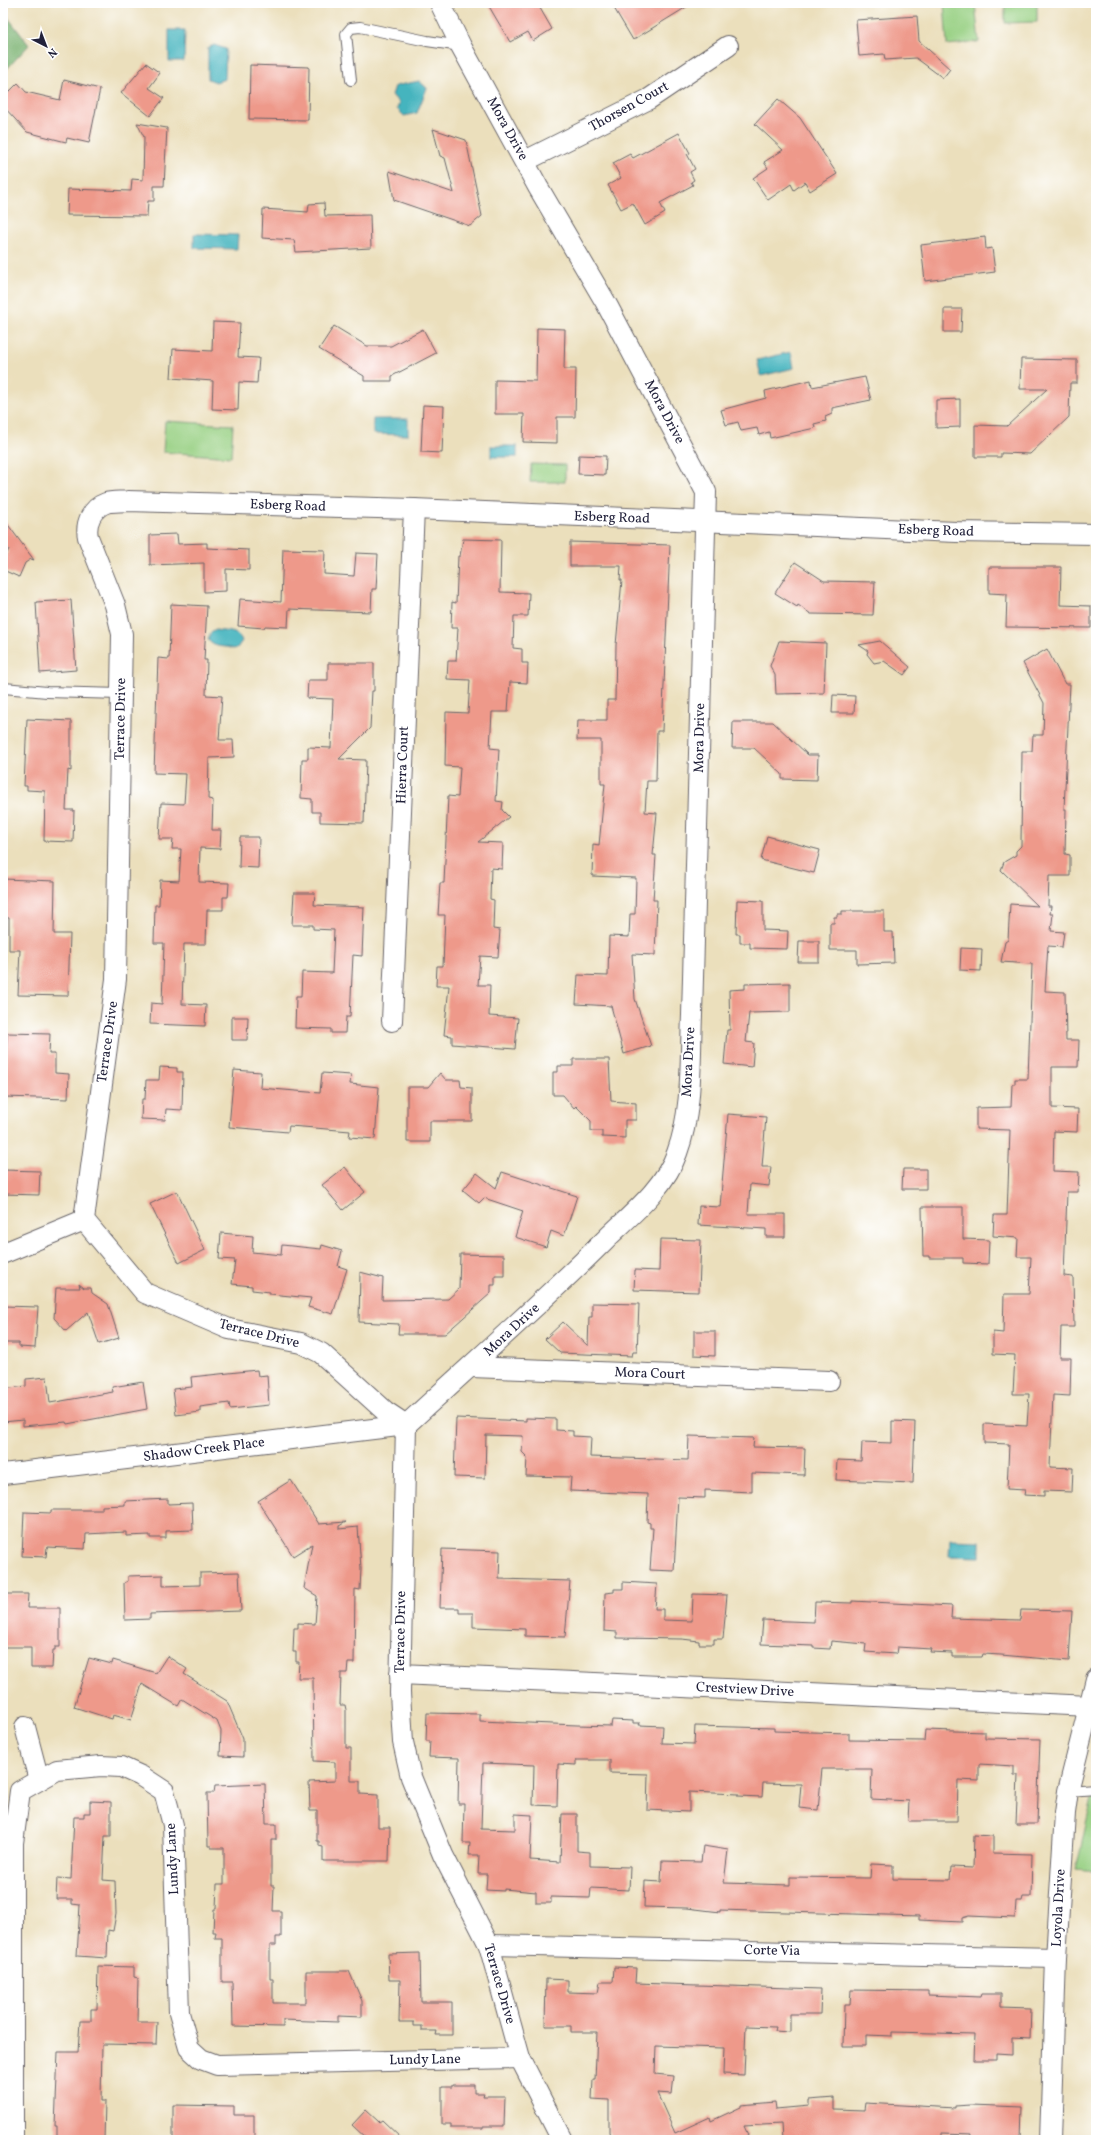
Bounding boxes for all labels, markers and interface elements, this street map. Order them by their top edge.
north arrow [26,26,66,66]
text: N [44,44,60,61]
street label: Thorsen Court [586,77,672,137]
street label: Mora Drive [482,94,532,165]
street label: Mora Drive [639,377,689,448]
street label: Esberg Road [250,495,326,517]
street label: Esberg Road [574,507,650,529]
street label: Esberg Road [898,520,974,542]
street label: Terrace Drive [111,677,131,760]
street label: Mora Drive [690,702,710,773]
street label: Hierra Court [392,726,414,804]
street label: Terrace Drive [93,1000,123,1084]
street label: Mora Drive [678,1026,700,1097]
street label: Mora Drive [480,1299,544,1361]
street label: Terrace Drive [217,1315,302,1353]
street label: Mora Court [614,1363,686,1385]
street label: Shadow Creek Place [142,1433,266,1467]
street label: Terrace Drive [391,1590,411,1673]
street label: Crestview Drive [696,1678,795,1702]
street label: Lundy Lane [162,1822,184,1895]
street label: Loyola Drive [1047,1868,1071,1947]
street label: Corte Via [744,1941,800,1961]
street label: Terrace Drive [479,1942,520,2027]
street label: Lundy Lane [389,2050,461,2070]

